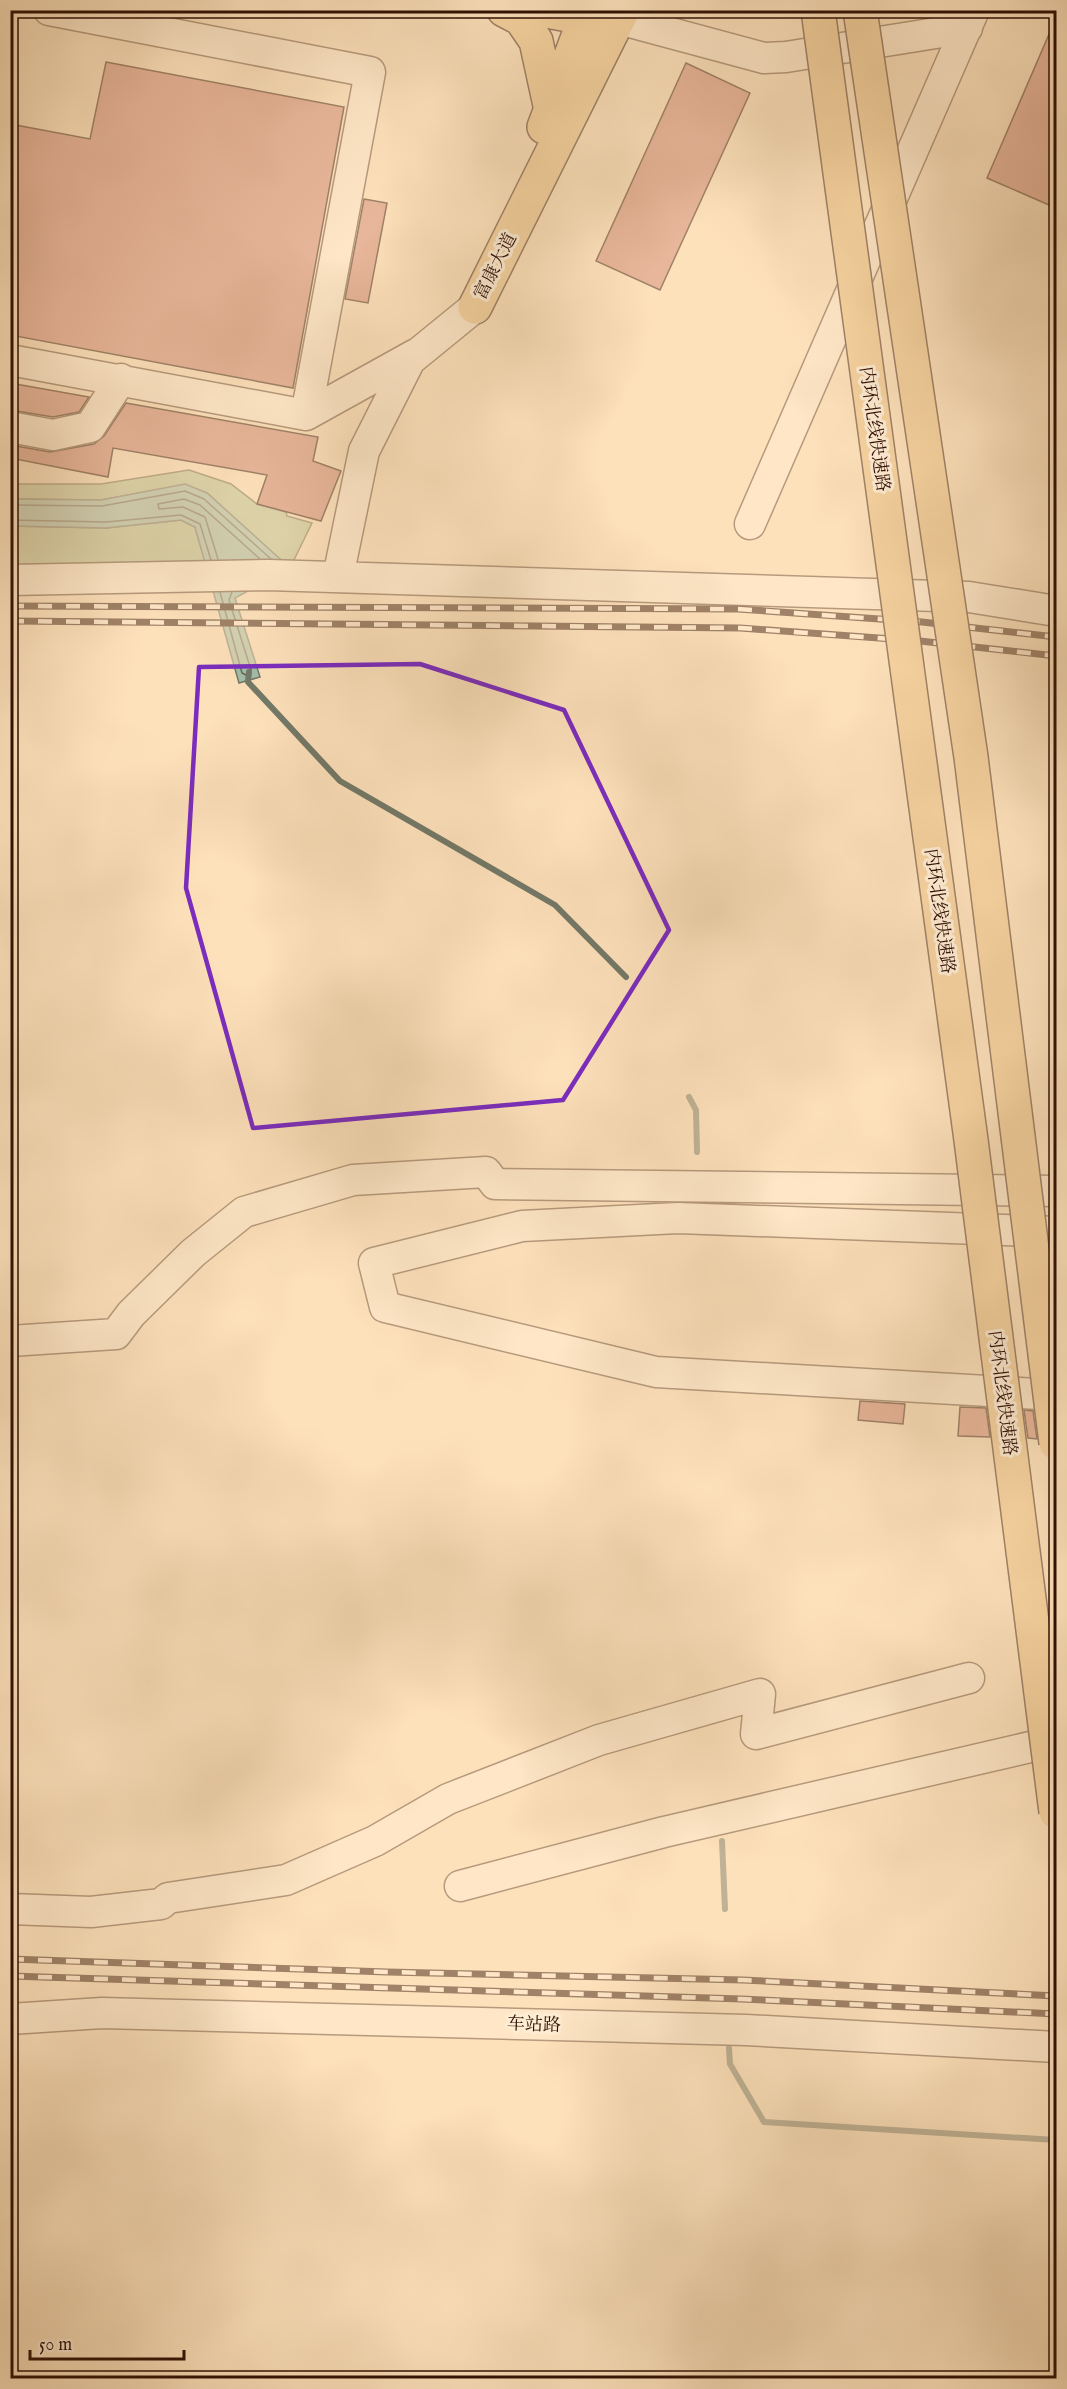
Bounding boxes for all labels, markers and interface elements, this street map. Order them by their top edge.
street label: 富康大道 [470,229,523,304]
street label: 内环北线快速路 [853,365,894,493]
street label: 内环北线快速路 [918,847,959,975]
street label: 内环北线快速路 [982,1329,1021,1457]
street label: 车站路 [507,2013,561,2038]
scale bar [30,2323,184,2361]
text: 50 m [39,2334,72,2357]

